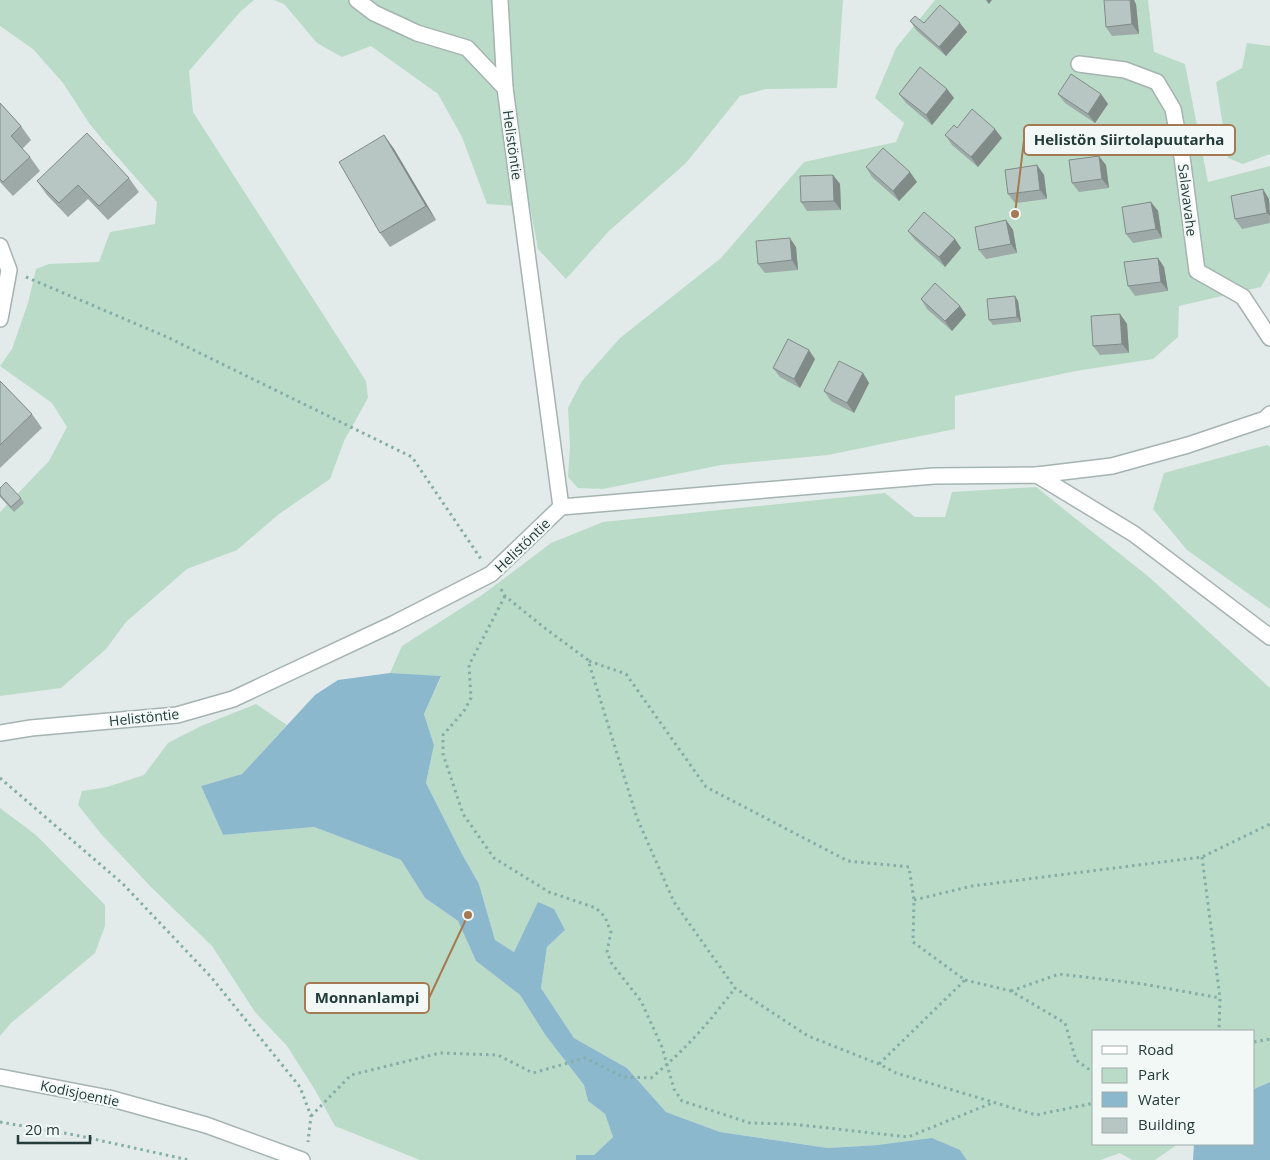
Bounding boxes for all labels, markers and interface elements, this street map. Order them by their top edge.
street label: Helistöntie [499,109,527,181]
callout: Helistön Siirtolapuutarha [1024,125,1235,155]
text: Helistön Siirtolapuutarha [1034,129,1224,149]
street label: Salavavahe [1174,163,1202,237]
street label: Helistöntie [490,514,554,576]
street label: Helistöntie [108,704,180,730]
callout: Monnanlampi [305,983,429,1013]
text: Monnanlampi [315,987,419,1007]
legend [1092,1030,1255,1145]
text: Road [1138,1039,1174,1059]
text: Park [1138,1064,1169,1084]
street label: Kodisjoentie [39,1075,122,1111]
text: Water [1138,1089,1180,1109]
scale bar [18,1112,90,1144]
text: Building [1138,1114,1195,1134]
text: 20 m [25,1119,60,1139]

